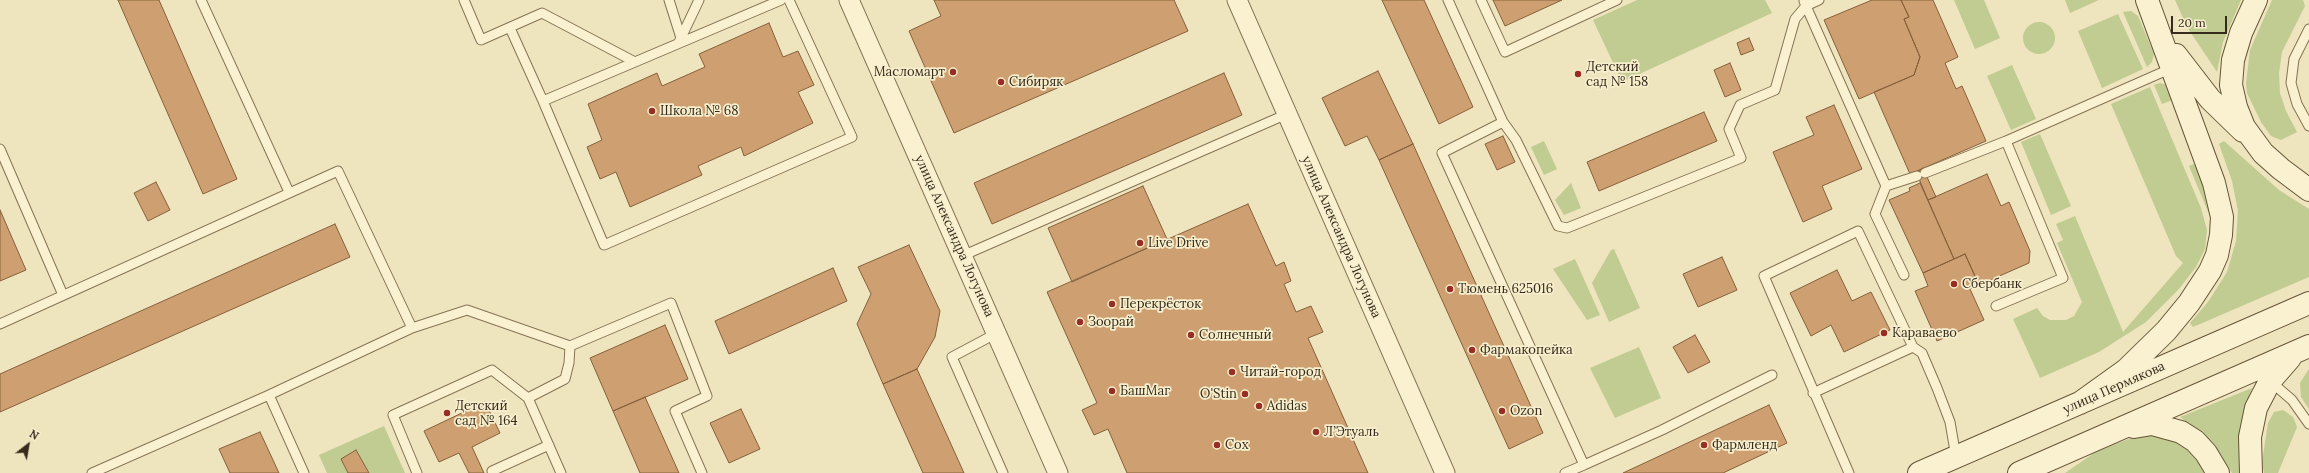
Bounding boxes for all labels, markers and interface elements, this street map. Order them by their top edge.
scale bar [2173,8,2229,34]
text: 20 m [2178,15,2206,30]
place label: Детский сад № 158 [1586,59,1648,90]
place label: Масломарт [874,64,945,80]
marker: Масломарт [948,67,958,77]
marker: Детский сад № 158 [1573,69,1583,79]
place label: Сибиряк [1009,74,1063,90]
marker: Сибиряк [996,77,1006,87]
place label: Школа № 68 [660,103,739,119]
marker: Школа № 68 [647,106,657,116]
street label: улица Александра Логунова [911,152,997,320]
street label: улица Александра Логунова [1298,153,1384,321]
place label: Live Drive [1148,235,1209,251]
marker: Live Drive [1135,238,1145,248]
place label: Сбербанк [1962,276,2022,292]
marker: Сбербанк [1949,279,1959,289]
place label: Тюмень 625016 [1458,281,1553,297]
marker: Тюмень 625016 [1445,284,1455,294]
place label: Перекрёсток [1120,296,1201,312]
marker: Перекрёсток [1107,299,1117,309]
place label: Зоорай [1088,314,1134,330]
marker: Зоорай [1075,317,1085,327]
place label: Караваево [1892,325,1957,341]
place label: Солнечный [1199,327,1272,343]
marker: Караваево [1879,328,1889,338]
marker: Солнечный [1186,330,1196,340]
place label: Фармакопейка [1480,342,1573,358]
marker: Фармакопейка [1467,345,1477,355]
street label: улица Пермякова [2061,359,2167,417]
place label: Читай-город [1240,364,1321,380]
marker: Читай-город [1227,367,1237,377]
place label: БашМаг [1120,383,1170,399]
marker: БашМаг [1107,386,1117,396]
place label: O'Stin [1200,386,1237,402]
marker: O'Stin [1240,389,1250,399]
place label: Детский сад № 164 [455,398,517,429]
place label: Adidas [1267,398,1307,414]
marker: Adidas [1254,401,1264,411]
place label: Ozon [1510,403,1542,419]
marker: Ozon [1497,406,1507,416]
marker: Детский сад № 164 [442,408,452,418]
place label: Л’Этуаль [1324,424,1379,440]
north arrow [8,425,48,465]
text: N [27,427,41,443]
marker: Л’Этуаль [1311,427,1321,437]
place label: Cox [1225,437,1249,453]
place label: Фармленд [1712,437,1777,453]
marker: Cox [1212,440,1222,450]
marker: Фармленд [1699,440,1709,450]

